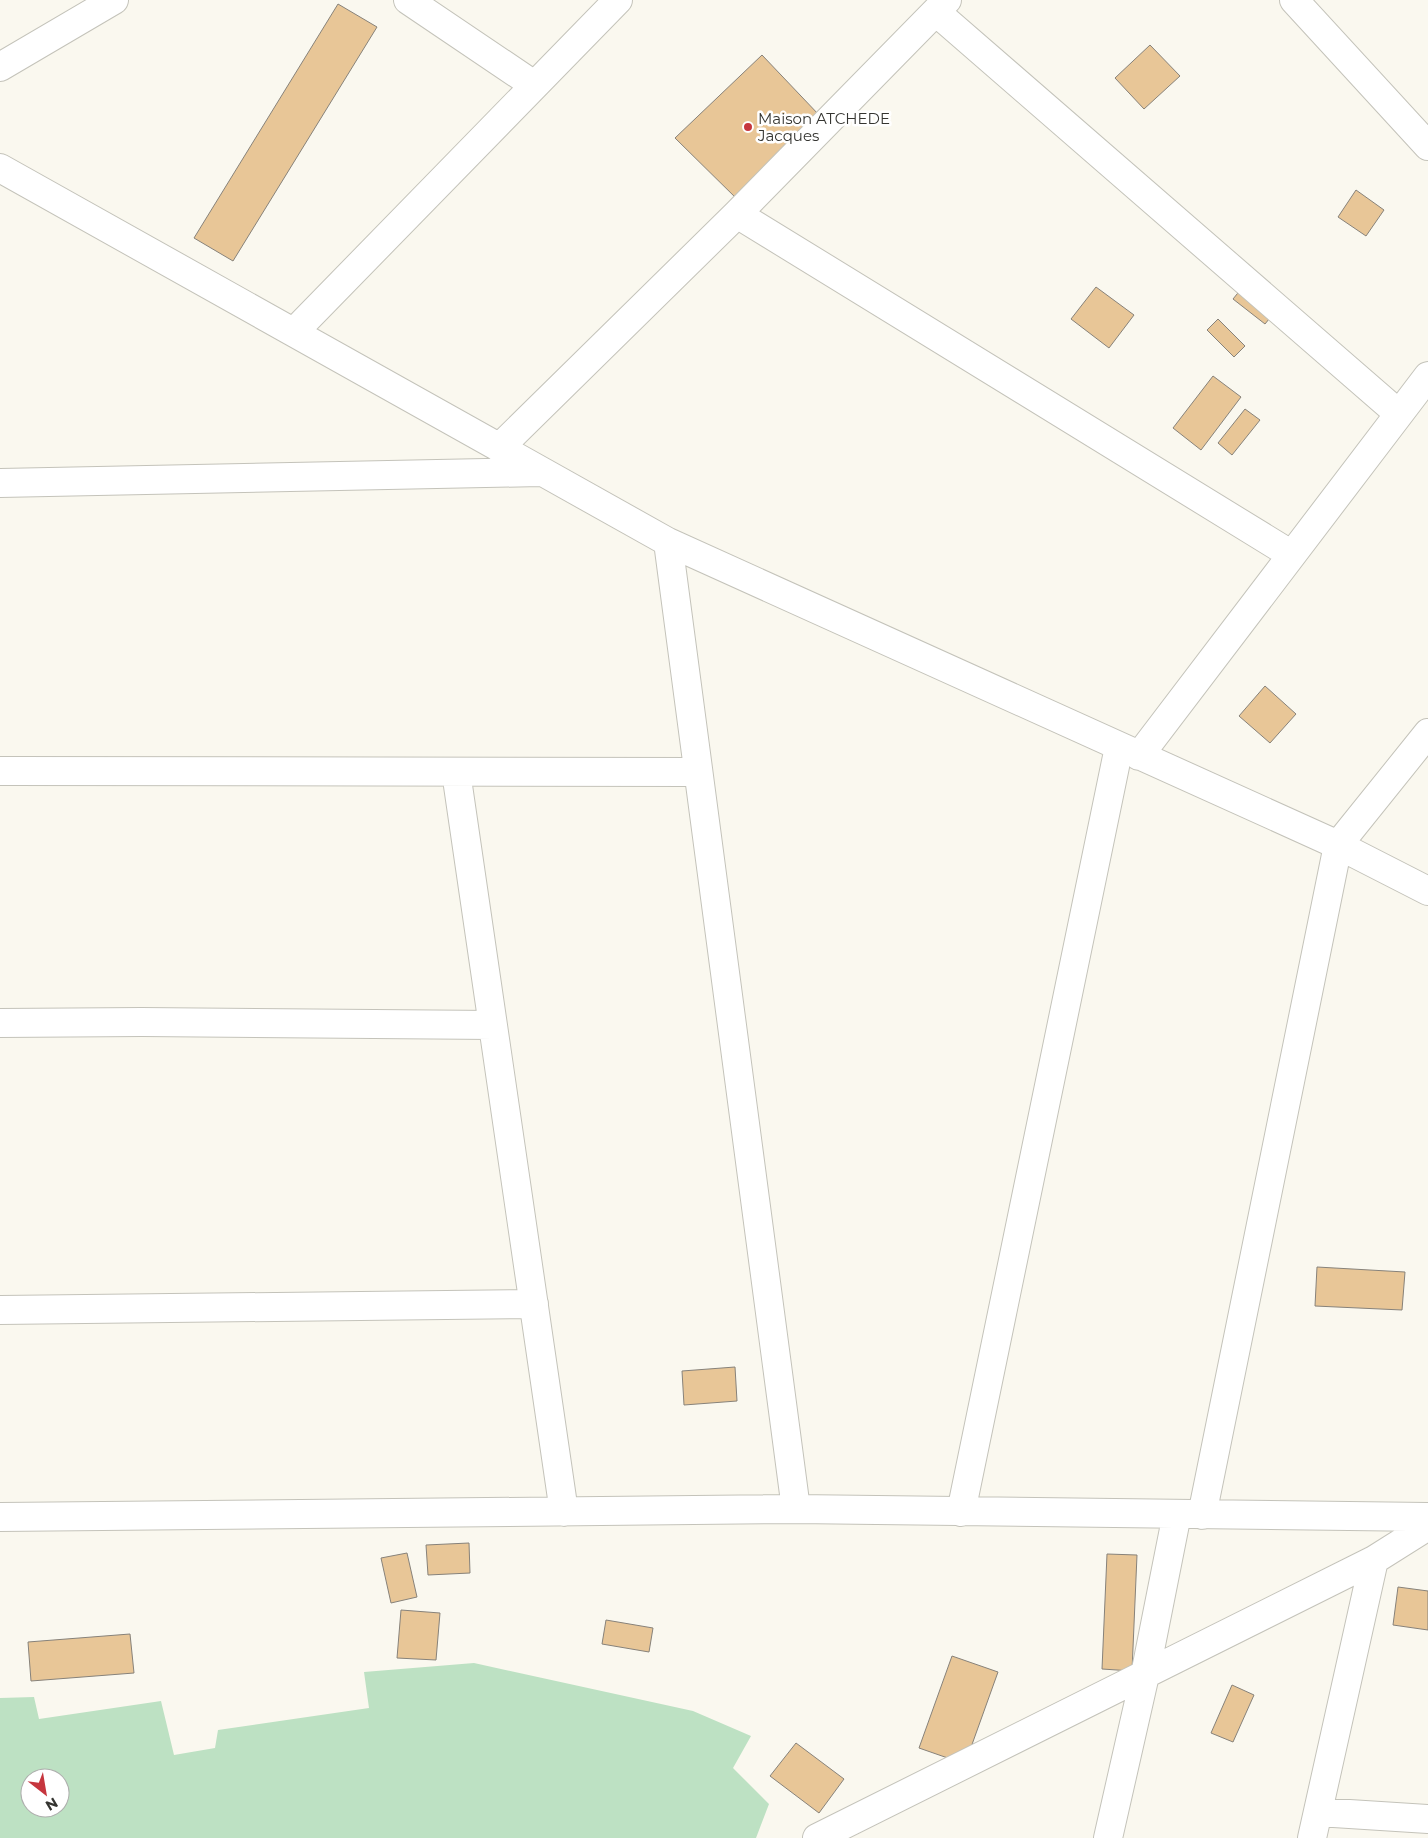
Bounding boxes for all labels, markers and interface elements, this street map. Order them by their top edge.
place label: Maison ATCHEDE Jacques [757,109,890,145]
marker: Maison ATCHEDE Jacques [742,121,754,133]
north arrow [20,1768,70,1818]
text: N [42,1794,61,1815]

